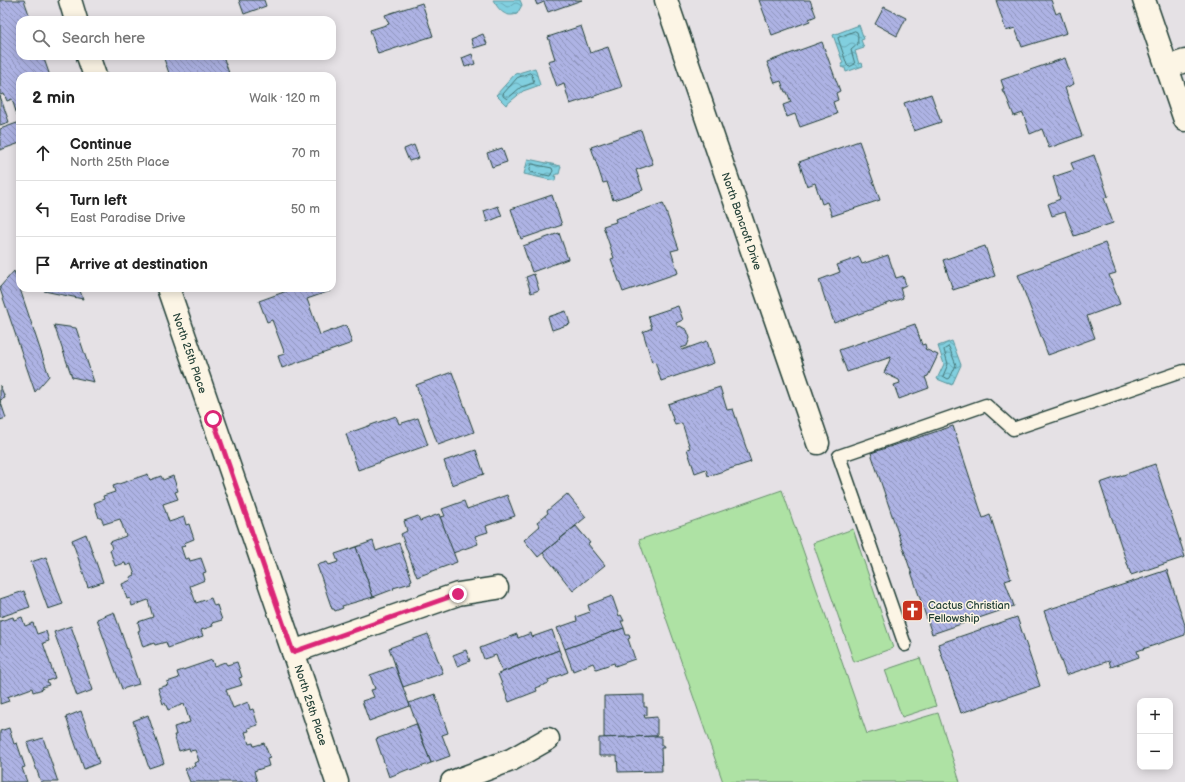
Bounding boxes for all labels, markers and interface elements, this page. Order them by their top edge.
search box [16,16,336,60]
icon: search [30,27,52,49]
text: Search here [62,29,145,48]
text: 2 min [32,88,75,108]
text: Walk · 120 m [249,90,320,106]
text: Continue [70,135,132,154]
icon: ahead [32,142,54,164]
text: 70 m [292,145,320,161]
text: North 25th Place [70,154,169,170]
street label: North Bancroft Drive [719,171,765,272]
text: Turn left [70,191,127,210]
icon: left [32,198,54,220]
text: 50 m [291,201,320,217]
text: East Paradise Drive [70,210,185,226]
icon: arrive [32,254,54,276]
text: Arrive at destination [70,255,208,274]
street label: North 25th Place [170,311,210,396]
route start [204,410,222,428]
route end [449,585,467,603]
church icon: Cactus Christian Fellowship [899,598,925,624]
place label: Cactus Christian Fellowship [928,599,1010,625]
street label: North 25th Place [291,663,330,748]
map controls [1137,698,1173,770]
button: + [1137,698,1173,734]
button: − [1137,734,1173,770]

